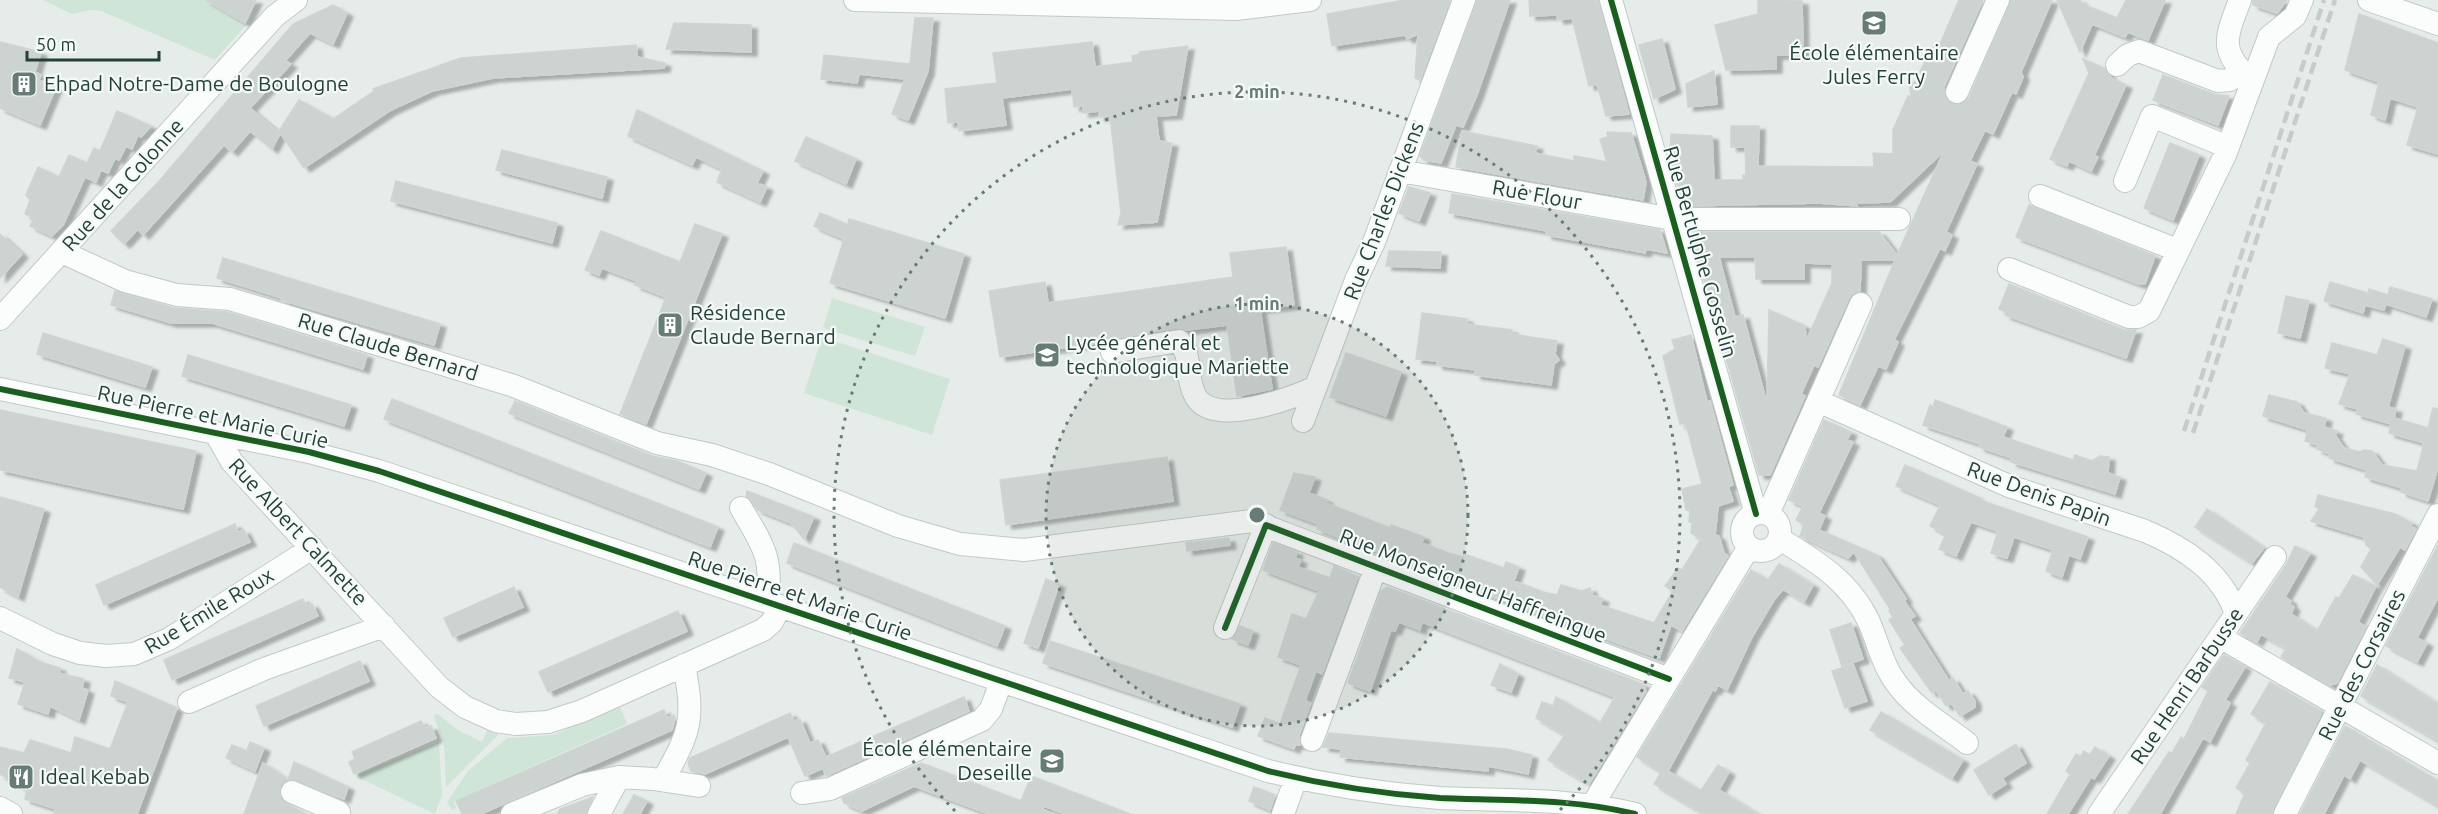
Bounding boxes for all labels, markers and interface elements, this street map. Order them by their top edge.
school or university icon: École élémentaire Jules Ferry [1859,8,1889,38]
scale bar [27,24,159,62]
text: 50 m [36,34,76,54]
place label: École élémentaire Jules Ferry [1789,40,1959,88]
building icon: Ehpad Notre-Dame de Boulogne [9,69,39,99]
place label: Ehpad Notre-Dame de Boulogne [44,71,349,95]
text: 2 min [1234,81,1280,101]
street label: Rue de la Colonne [57,113,188,255]
street label: Rue Charles Dickens [1338,118,1428,303]
street label: Rue Bertulphe Gosselin [1659,143,1743,360]
street label: Rue Flour [1491,174,1584,214]
text: 1 min [1234,293,1280,313]
place label: Résidence Claude Bernard [690,300,836,348]
street label: Rue Claude Bernard [295,307,481,385]
building icon: Résidence Claude Bernard [655,310,685,340]
place label: Lycée général et technologique Mariette [1066,330,1289,378]
school or university icon: Lycée général et technologique Mariette [1032,340,1062,370]
street label: Rue Pierre et Marie Curie [96,380,331,452]
street label: Rue Albert Calmette [224,453,373,610]
street label: Rue Denis Papin [1964,456,2115,530]
centre of rings [1247,505,1267,525]
street label: Rue Monseigneur Haffreingue [1337,523,1610,647]
street label: Rue Pierre et Marie Curie [685,545,916,645]
street label: Rue Émile Roux [140,562,278,658]
street label: Rue des Corsaires [2313,585,2409,744]
street label: Rue Henri Barbusse [2125,603,2247,768]
place label: École élémentaire Deseille [862,736,1032,784]
school or university icon: École élémentaire Deseille [1037,746,1067,776]
restaurant icon: Ideal Kebab [6,762,36,792]
place label: Ideal Kebab [40,764,150,788]

